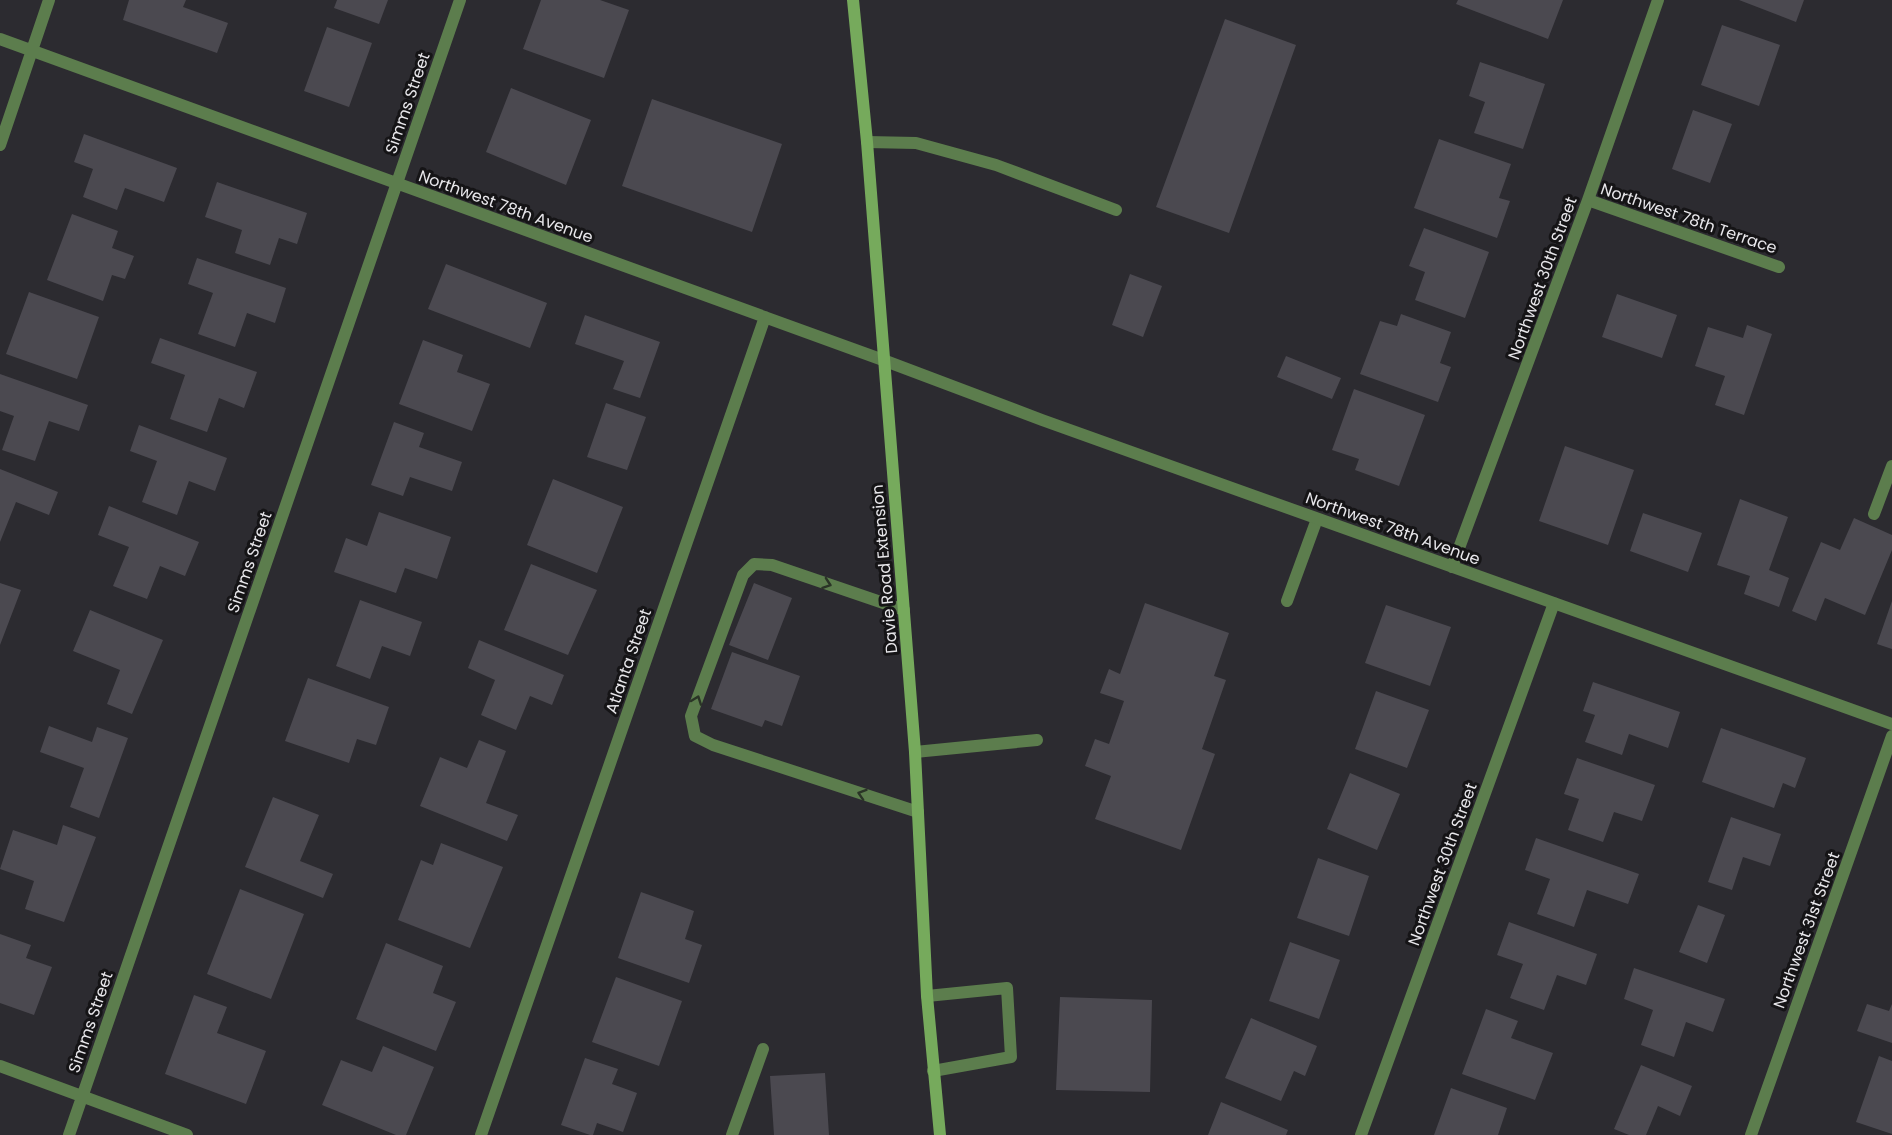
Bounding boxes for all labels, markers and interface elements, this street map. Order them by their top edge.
street label: Simms Street [379,49,436,157]
street label: Northwest 78th Avenue [415,164,596,249]
street label: Northwest 78th Terrace [1598,177,1780,260]
street label: Northwest 30th Street [1502,193,1583,363]
street label: Davie Road Extension [866,483,903,655]
street label: Northwest 78th Avenue [1302,486,1483,571]
street label: Simms Street [221,508,278,616]
one-way arrow [822,576,832,589]
street label: Atlanta Street [600,606,657,717]
one-way arrow [690,695,702,706]
street label: Northwest 30th Street [1402,779,1483,949]
one-way arrow [857,788,868,801]
street label: Northwest 31st Street [1767,849,1846,1012]
street label: Simms Street [62,968,119,1076]

